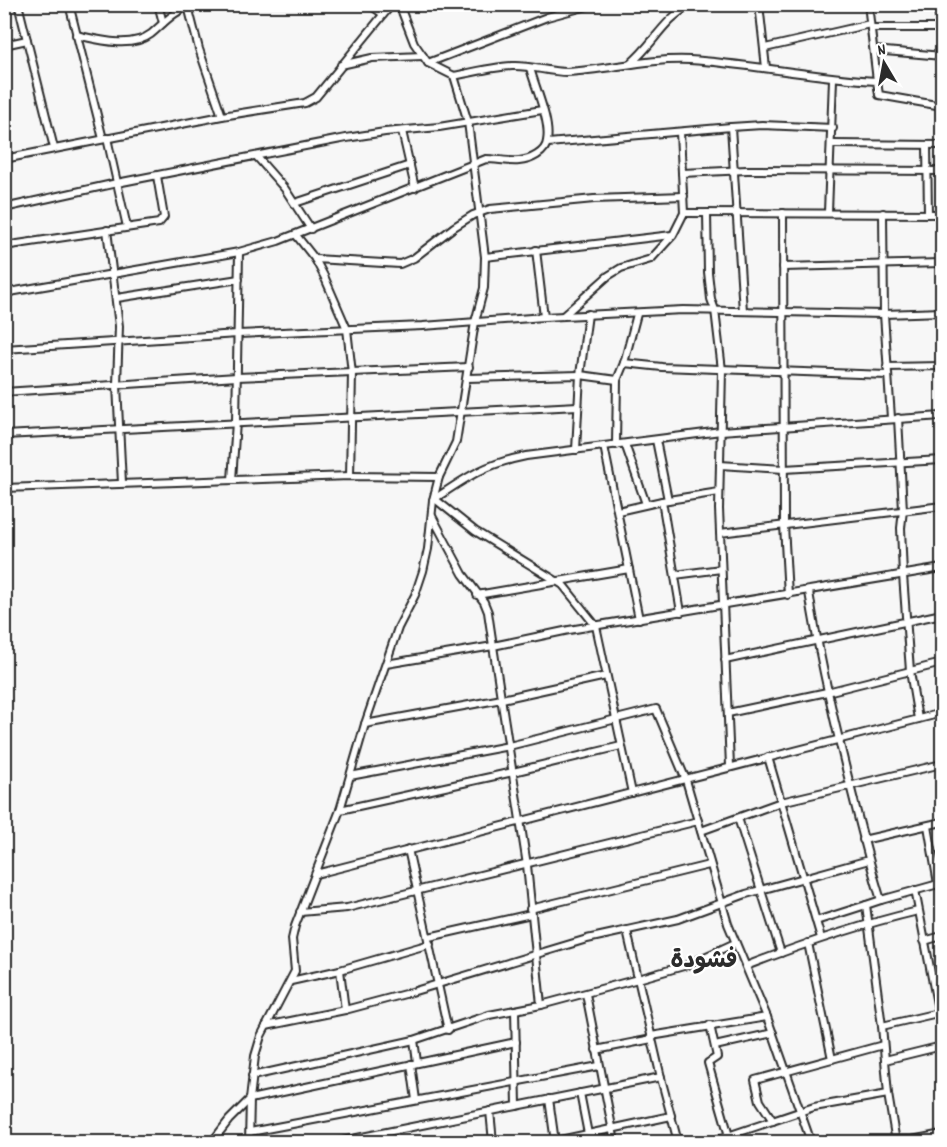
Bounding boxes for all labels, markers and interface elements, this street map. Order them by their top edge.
north arrow [854,33,914,93]
text: N [876,39,888,63]
district label: فشودة [671,945,737,979]

